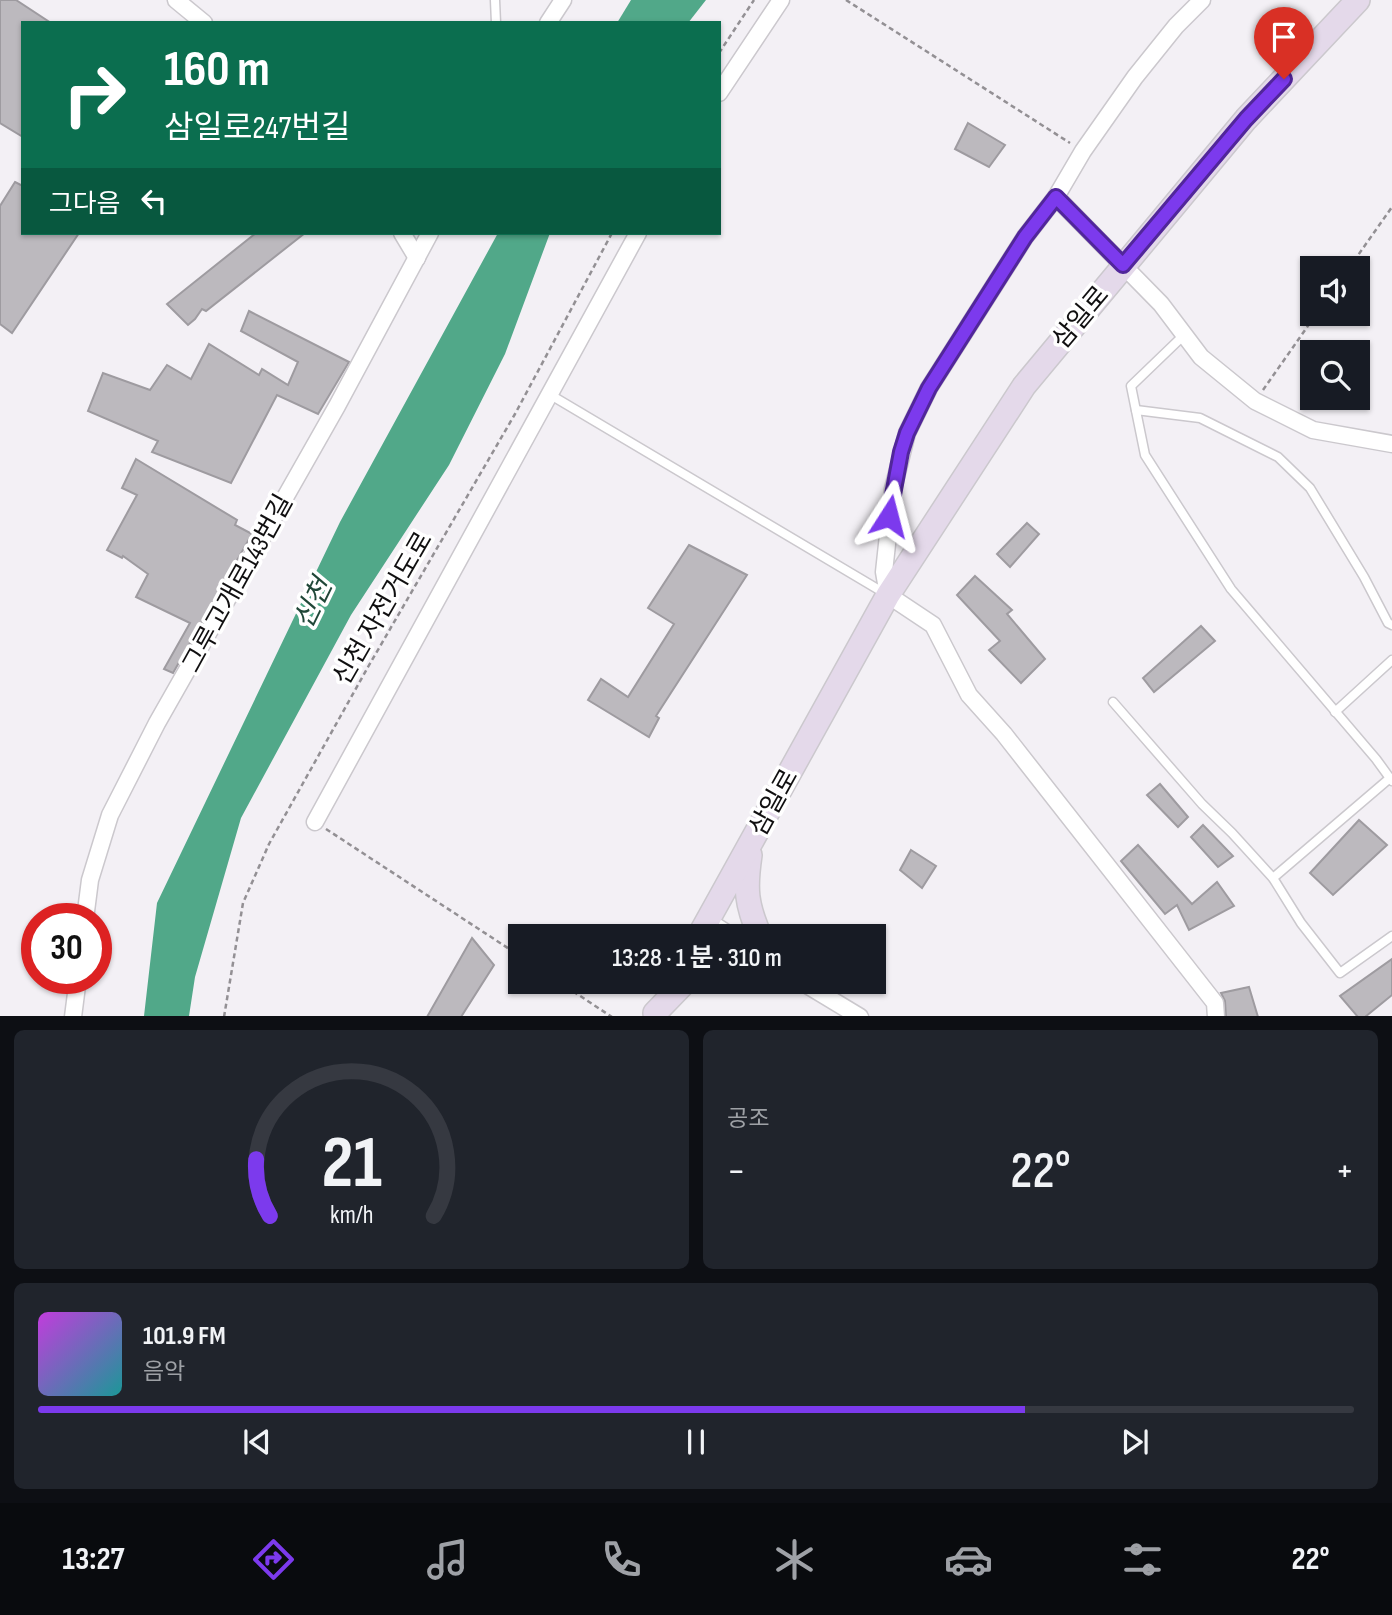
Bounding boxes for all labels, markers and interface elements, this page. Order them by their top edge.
pin [1254,7,1314,79]
icon: arrive [1265,18,1303,56]
text: 160 m [164,41,270,100]
icon: right [49,49,140,140]
text: 삼일로247번길 [164,109,350,148]
icon: left [135,182,173,220]
text: 그다음 [49,189,121,220]
map controls [1300,256,1370,410]
button: sound [1300,256,1370,326]
street label: 삼일로 [1046,281,1116,355]
button: search [1300,340,1370,410]
position arrow [852,479,926,553]
street label: 그루고개로143번길 [177,489,300,678]
street label: 신천 자전거도로 [327,527,440,691]
water label: 신천 [287,570,341,634]
street label: 삼일로 [743,764,805,842]
speed limit sign: 30 [21,903,112,994]
text: 13:28 · 1 분 · 310 m [612,943,782,974]
text: 공조 [727,1105,769,1133]
text: 21 [321,1120,382,1208]
text: 22° [1010,1140,1071,1203]
text: − [727,1149,746,1194]
text: + [1335,1149,1354,1194]
text: km/h [330,1199,373,1230]
text: 101.9 FM [143,1321,226,1352]
text: 음악 [143,1358,185,1386]
icon: previous [238,1423,276,1461]
icon: pause [677,1423,715,1461]
icon: next [1116,1423,1154,1461]
icon: directions [249,1535,298,1584]
icon: music [423,1535,472,1584]
icon: phone [597,1535,646,1584]
icon: climate [770,1535,819,1584]
icon: car [944,1535,993,1584]
icon: filters [1118,1535,1167,1584]
text: 13:27 [62,1540,124,1579]
text: 22° [1291,1540,1330,1579]

